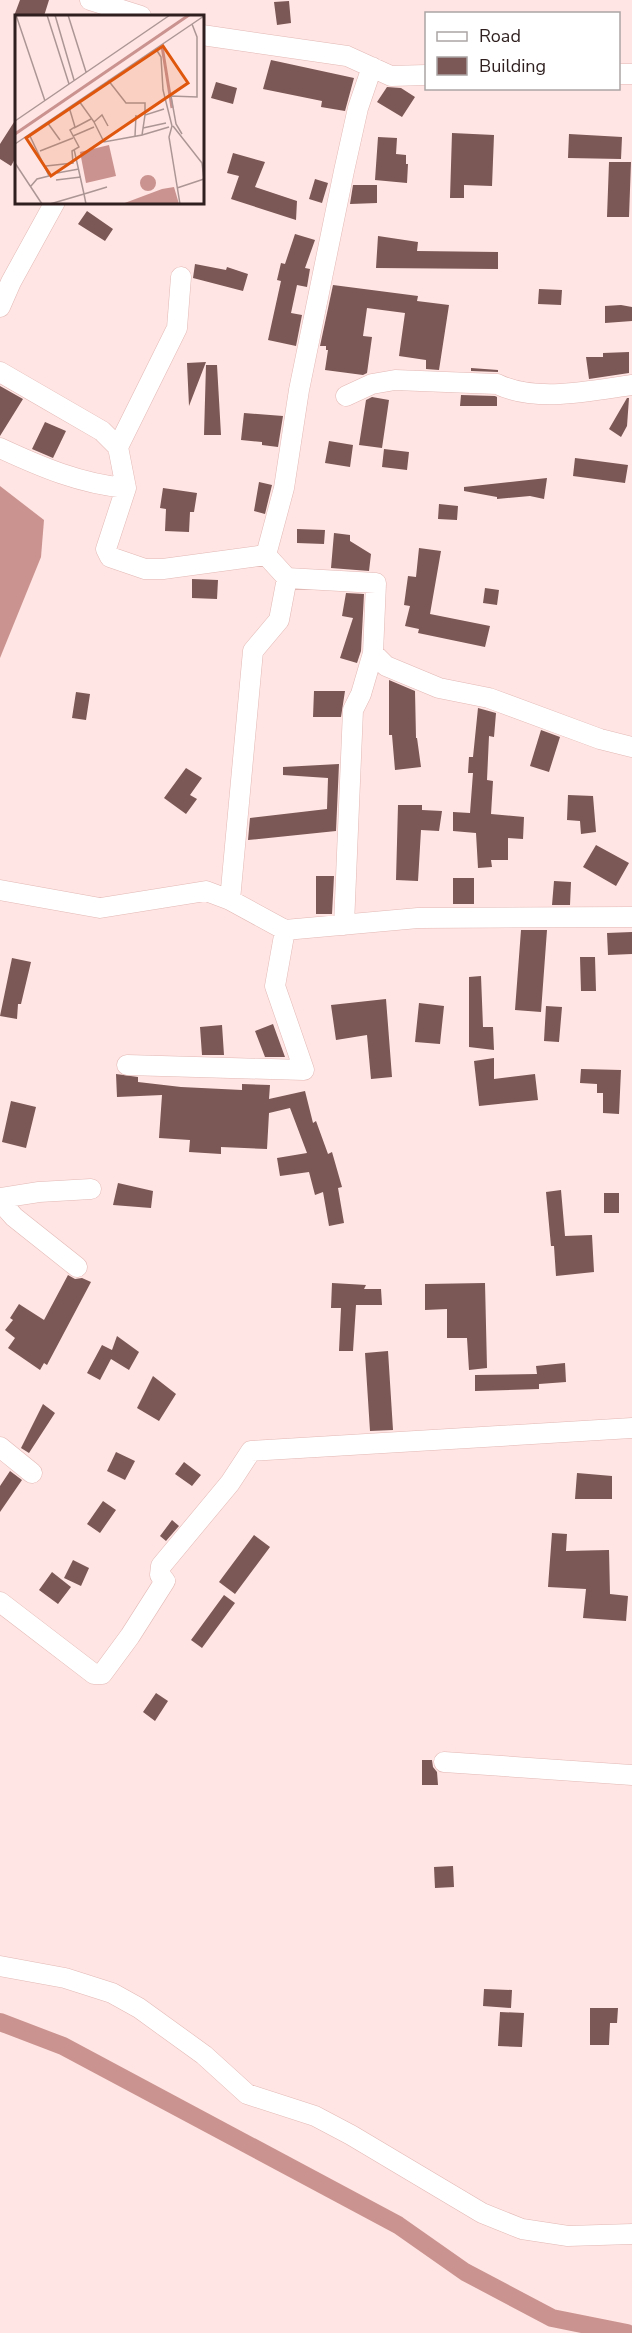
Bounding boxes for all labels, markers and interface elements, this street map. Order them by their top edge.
legend [425,12,620,90]
inset map [15,15,204,204]
text: Road [479,24,521,48]
text: Building [479,54,546,78]

